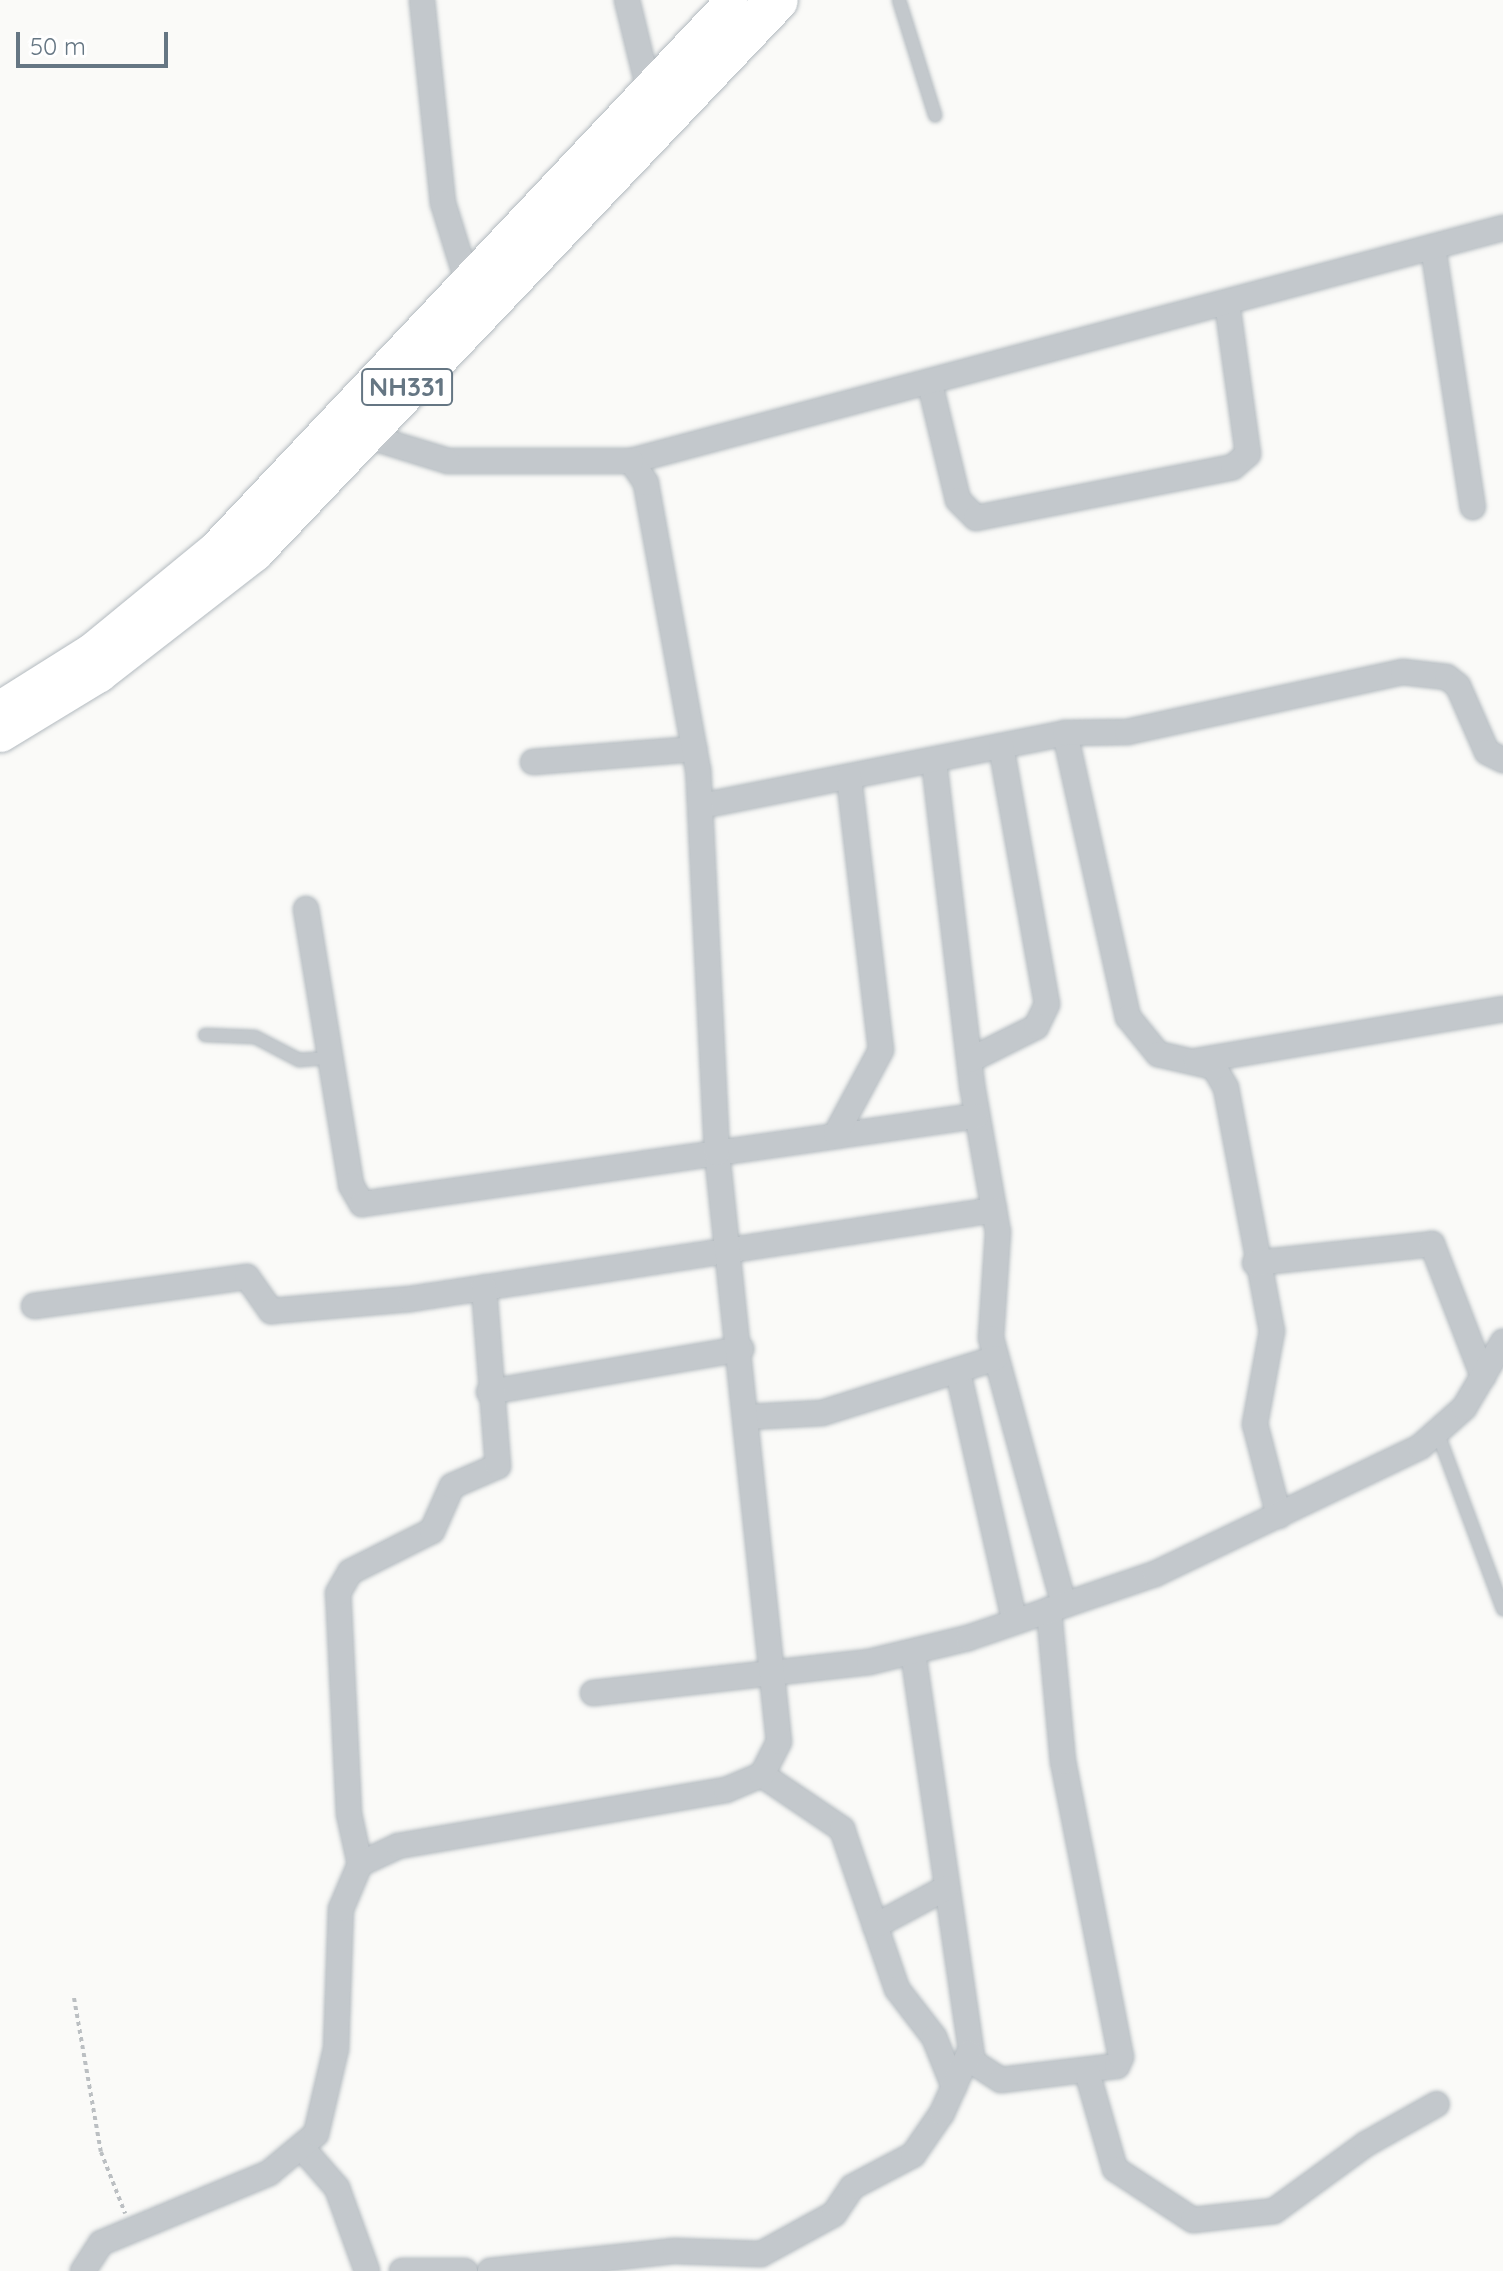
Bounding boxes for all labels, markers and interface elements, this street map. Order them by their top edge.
scale bar [20,16,172,66]
text: 50 m [30,31,86,61]
road number: NH331 [361,365,453,409]

